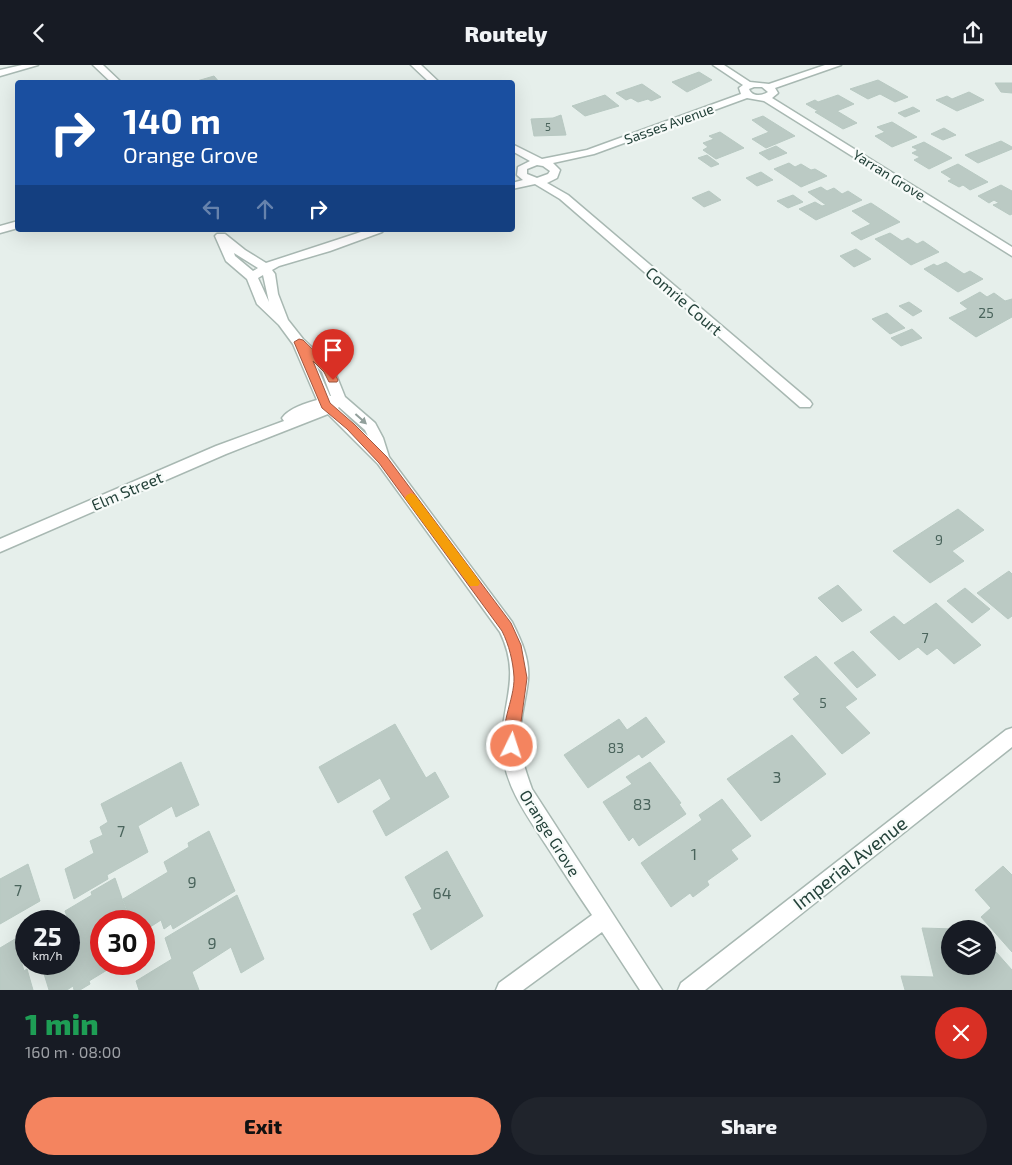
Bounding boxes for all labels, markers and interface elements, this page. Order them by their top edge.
icon: back [25,19,53,47]
icon: share [959,19,987,47]
text: Routely [465,20,547,46]
text: 140 m [123,99,221,141]
street label: Sasses Avenue [622,99,716,148]
icon: right [40,100,105,165]
house number: 5 [545,120,551,133]
text: Orange Grove [123,141,258,167]
street label: Yarran Grove [850,146,929,204]
icon: left [198,195,226,223]
icon: ahead [251,195,279,223]
icon: right [304,195,332,223]
street label: Comrie Court [642,262,726,339]
house number: 25 [978,304,994,321]
pin [312,329,354,380]
icon: arrive [319,336,347,364]
one-way arrow [355,413,367,424]
street label: Elm Street [88,467,165,514]
house number: 9 [935,531,943,548]
house number: 7 [921,629,929,646]
house number: 5 [819,694,827,711]
position arrow [485,719,537,771]
house number: 83 [608,739,624,756]
house number: 3 [773,767,781,786]
street label: Orange Grove [516,786,585,880]
house number: 83 [633,794,651,813]
street label: Imperial Avenue [788,811,911,914]
house number: 7 [117,821,125,840]
house number: 1 [691,844,697,863]
house number: 9 [187,872,197,891]
house number: 7 [14,880,22,899]
house number: 64 [433,883,452,902]
speed limit sign: 30 [90,910,155,975]
map controls [941,920,996,975]
button: layers [941,920,996,975]
text: 25 [33,921,62,951]
house number: 9 [207,933,217,952]
text: km/h [33,948,62,962]
text: 1 min [25,1005,99,1041]
button: close [935,1007,987,1059]
text: 160 m · 08:00 [25,1042,121,1061]
button: Exit [25,1097,501,1155]
button: Share [511,1097,987,1155]

